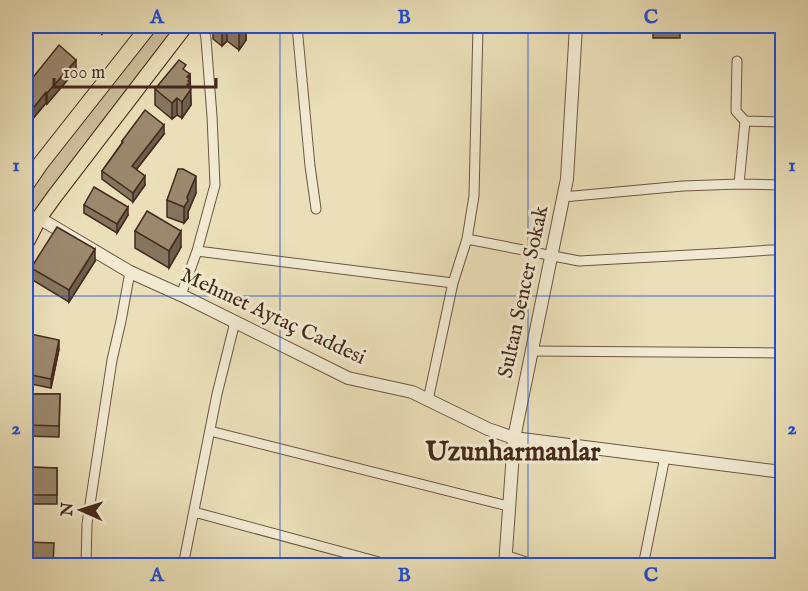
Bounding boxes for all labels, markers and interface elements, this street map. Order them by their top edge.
text: A [149,5,165,30]
text: B [397,5,411,30]
text: C [644,5,658,30]
scale bar [54,51,216,89]
text: 100 m [63,62,105,85]
text: 1 [12,153,20,178]
text: 1 [788,153,796,178]
street label: Sultan Sencer Sokak [493,203,556,381]
street label: Mehmet Aytaç Caddesi [176,262,370,372]
text: 2 [11,416,21,441]
text: 2 [787,416,797,441]
district label: Uzunharmanlar [425,436,602,470]
north arrow [51,480,111,540]
text: N [58,502,78,518]
text: A [149,563,165,588]
text: B [397,563,411,588]
text: C [644,563,658,588]

